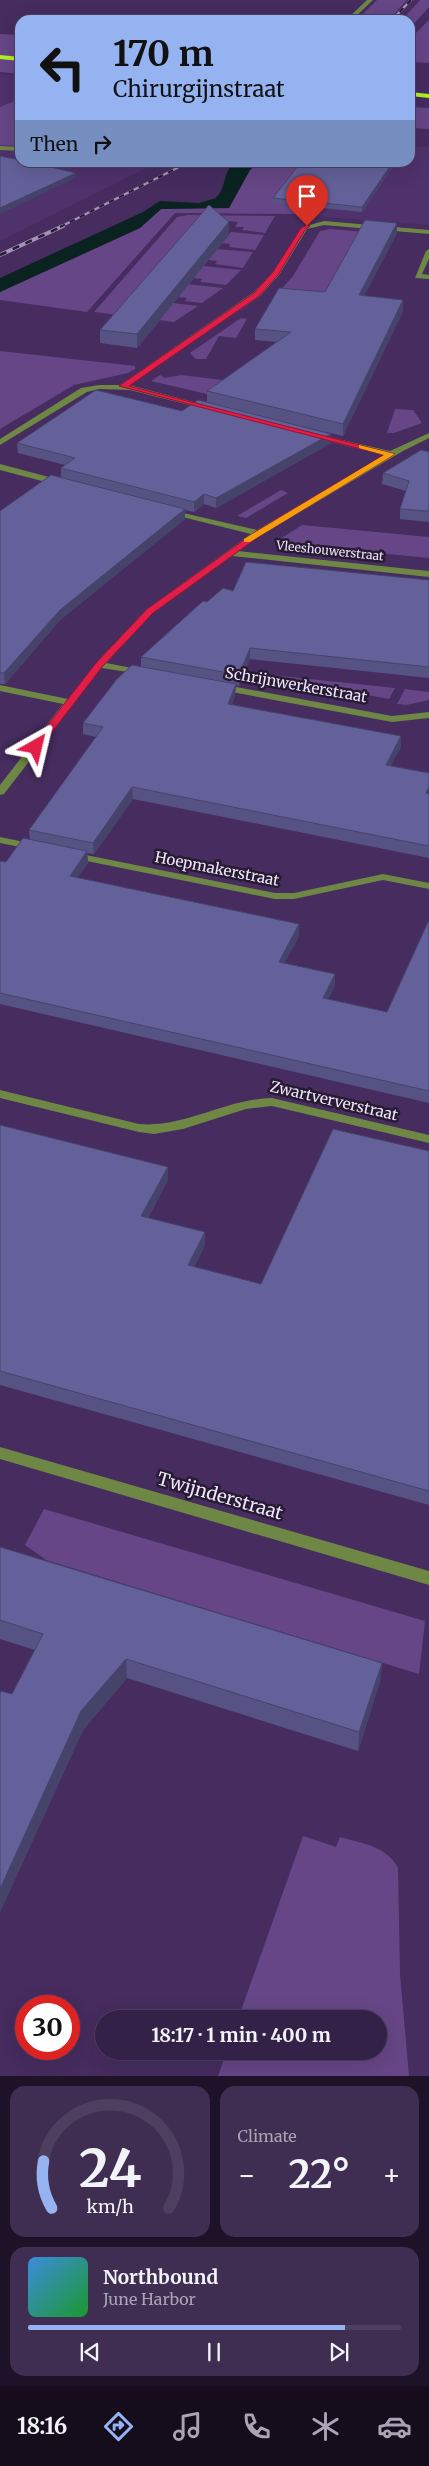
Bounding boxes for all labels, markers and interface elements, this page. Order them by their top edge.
text: 170 m [113,32,214,76]
icon: left [30,35,95,100]
text: Chirurgijnstraat [113,75,285,103]
icon: right [88,130,116,158]
text: Then [30,132,78,156]
pin [286,175,328,226]
icon: arrive [293,182,321,210]
street label: Vleeshouwerstraat [275,537,385,564]
street label: Schrijnwerkerstraat [224,663,369,706]
position arrow [9,720,61,772]
street label: Hoepmakerstraat [153,847,281,890]
street label: Zwartververstraat [268,1077,400,1124]
street label: Twijnderstraat [155,1467,286,1524]
speed limit sign: 30 [15,1995,80,2060]
text: 18:17 · 1 min · 400 m [151,2023,331,2047]
text: Climate [238,2126,297,2146]
text: 24 [78,2136,141,2201]
text: 22° [288,2151,350,2198]
text: − [238,2157,256,2193]
text: + [382,2157,401,2193]
text: km/h [86,2195,134,2218]
text: Northbound [103,2265,218,2289]
text: June Harbor [103,2289,196,2309]
icon: previous [76,2338,104,2366]
icon: pause [200,2338,228,2366]
icon: next [325,2338,353,2366]
icon: directions [101,2409,136,2444]
icon: music [170,2409,205,2444]
icon: phone [239,2409,274,2444]
icon: climate [308,2409,343,2444]
icon: car [377,2409,412,2444]
text: 18:16 [17,2412,67,2440]

